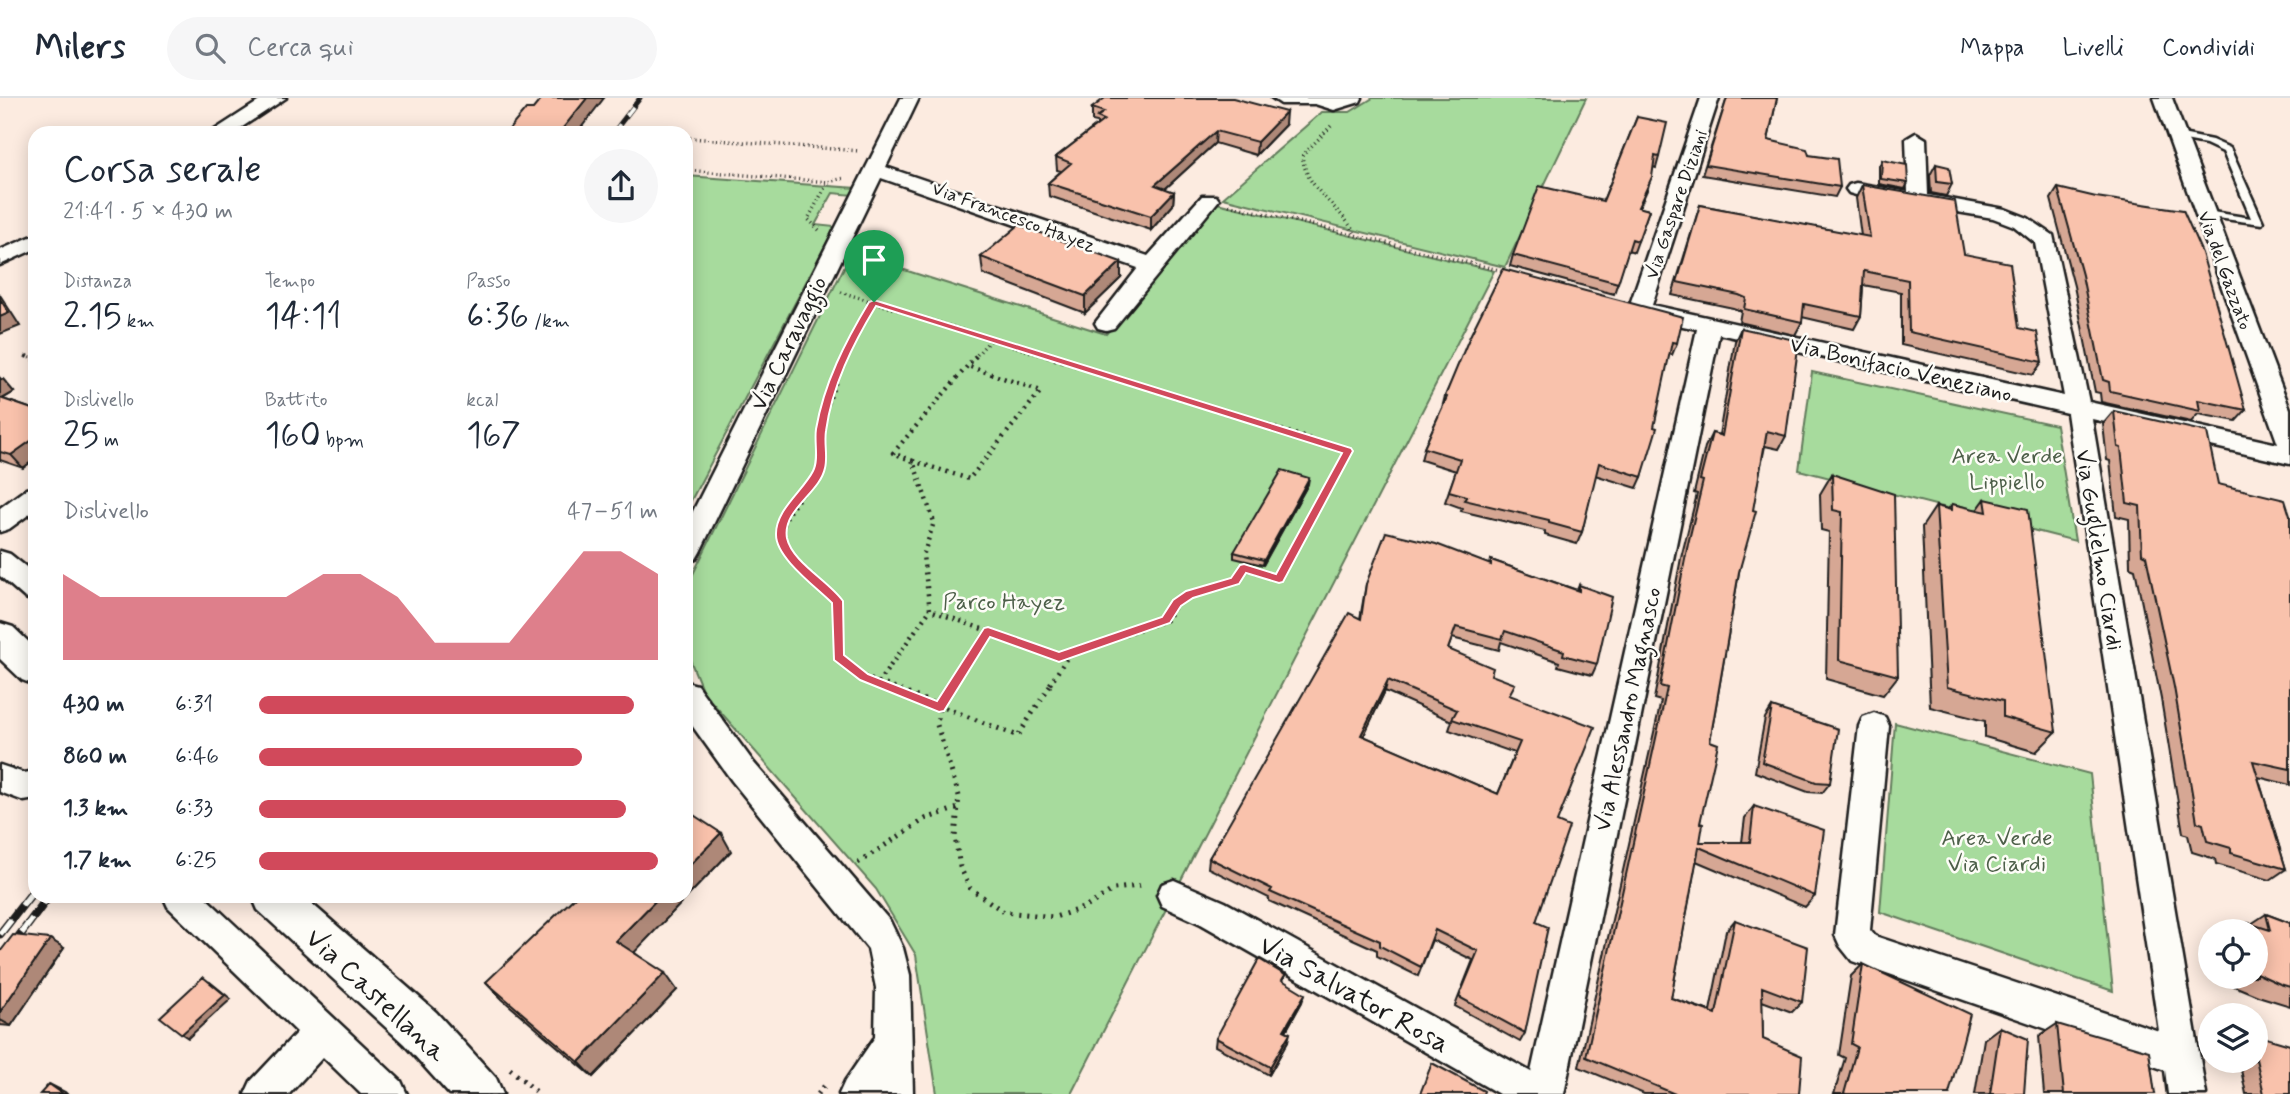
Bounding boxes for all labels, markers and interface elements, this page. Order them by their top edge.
search box [167,17,657,80]
text: Milers [35,26,125,70]
icon: search [191,29,229,67]
text: Cerca qui [247,31,354,65]
text: Mappa [1960,33,2024,64]
text: Livelli [2062,33,2124,64]
text: Condividi [2162,33,2255,64]
street label: Via Gaspare Diziani [1639,126,1714,283]
text: Corsa serale [63,146,262,195]
button: share [584,149,658,223]
street label: Via Francesco Hayez [928,176,1099,259]
text: 21:41 · 5 × 430 m [63,197,233,227]
street label: Via del Gazzato [2192,208,2258,333]
pin [844,230,904,302]
icon: arrive [855,241,893,279]
text: Distanza [63,269,132,294]
text: Tempo [265,269,315,294]
text: Passo [466,269,511,294]
street label: Via Caravaggio [744,272,837,417]
text: 2.15 [63,294,122,340]
text: 14:11 [265,294,342,340]
text: 6:36 [466,294,529,340]
text: km [122,309,155,334]
text: /km [529,309,570,334]
street label: Via Bonifacio Veneziano [1786,330,2015,410]
text: Dislivello [63,388,134,413]
text: Battito [265,388,327,413]
text: kcal [466,388,498,413]
text: 25 [63,413,99,459]
text: 160 [265,413,321,459]
text: 167 [466,413,521,459]
text: m [99,428,119,453]
text: bpm [321,428,364,453]
park label: Area Verde Lippiello [1951,442,2063,498]
street label: Via Guglielmo Ciardi [2065,448,2129,653]
text: Dislivello [63,497,149,527]
text: 47–51 m [567,497,658,527]
street label: Via Alessandro Magnasco [1588,585,1671,835]
park label: Parco Hayez [943,588,1065,618]
text: 430 m [63,690,124,720]
text: 6:31 [175,690,213,720]
text: 860 m [63,742,127,772]
text: 6:46 [175,742,219,772]
text: 1.3 km [63,794,128,824]
text: 6:33 [175,794,213,824]
park label: Area Verde Via Ciardi [1941,824,2053,880]
text: 1.7 km [63,846,132,876]
text: 6:25 [175,846,216,876]
map controls [2198,919,2268,1073]
button: locate [2198,919,2268,989]
street label: Via Castellana [297,921,454,1071]
street label: Via Salvator Rosa [1252,928,1456,1063]
button: layers [2198,1003,2268,1073]

